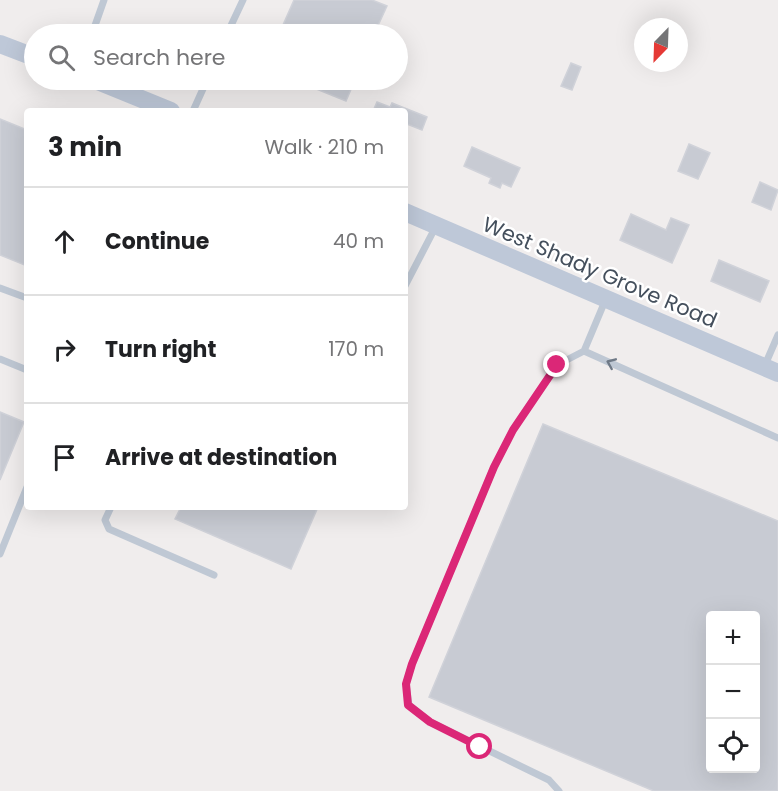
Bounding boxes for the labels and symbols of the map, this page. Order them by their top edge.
north arrow [634,18,688,72]
street label: West Shady Grove Road [478,209,722,335]
route end [543,351,569,377]
one-way arrow [607,358,618,370]
route start [466,733,492,759]

